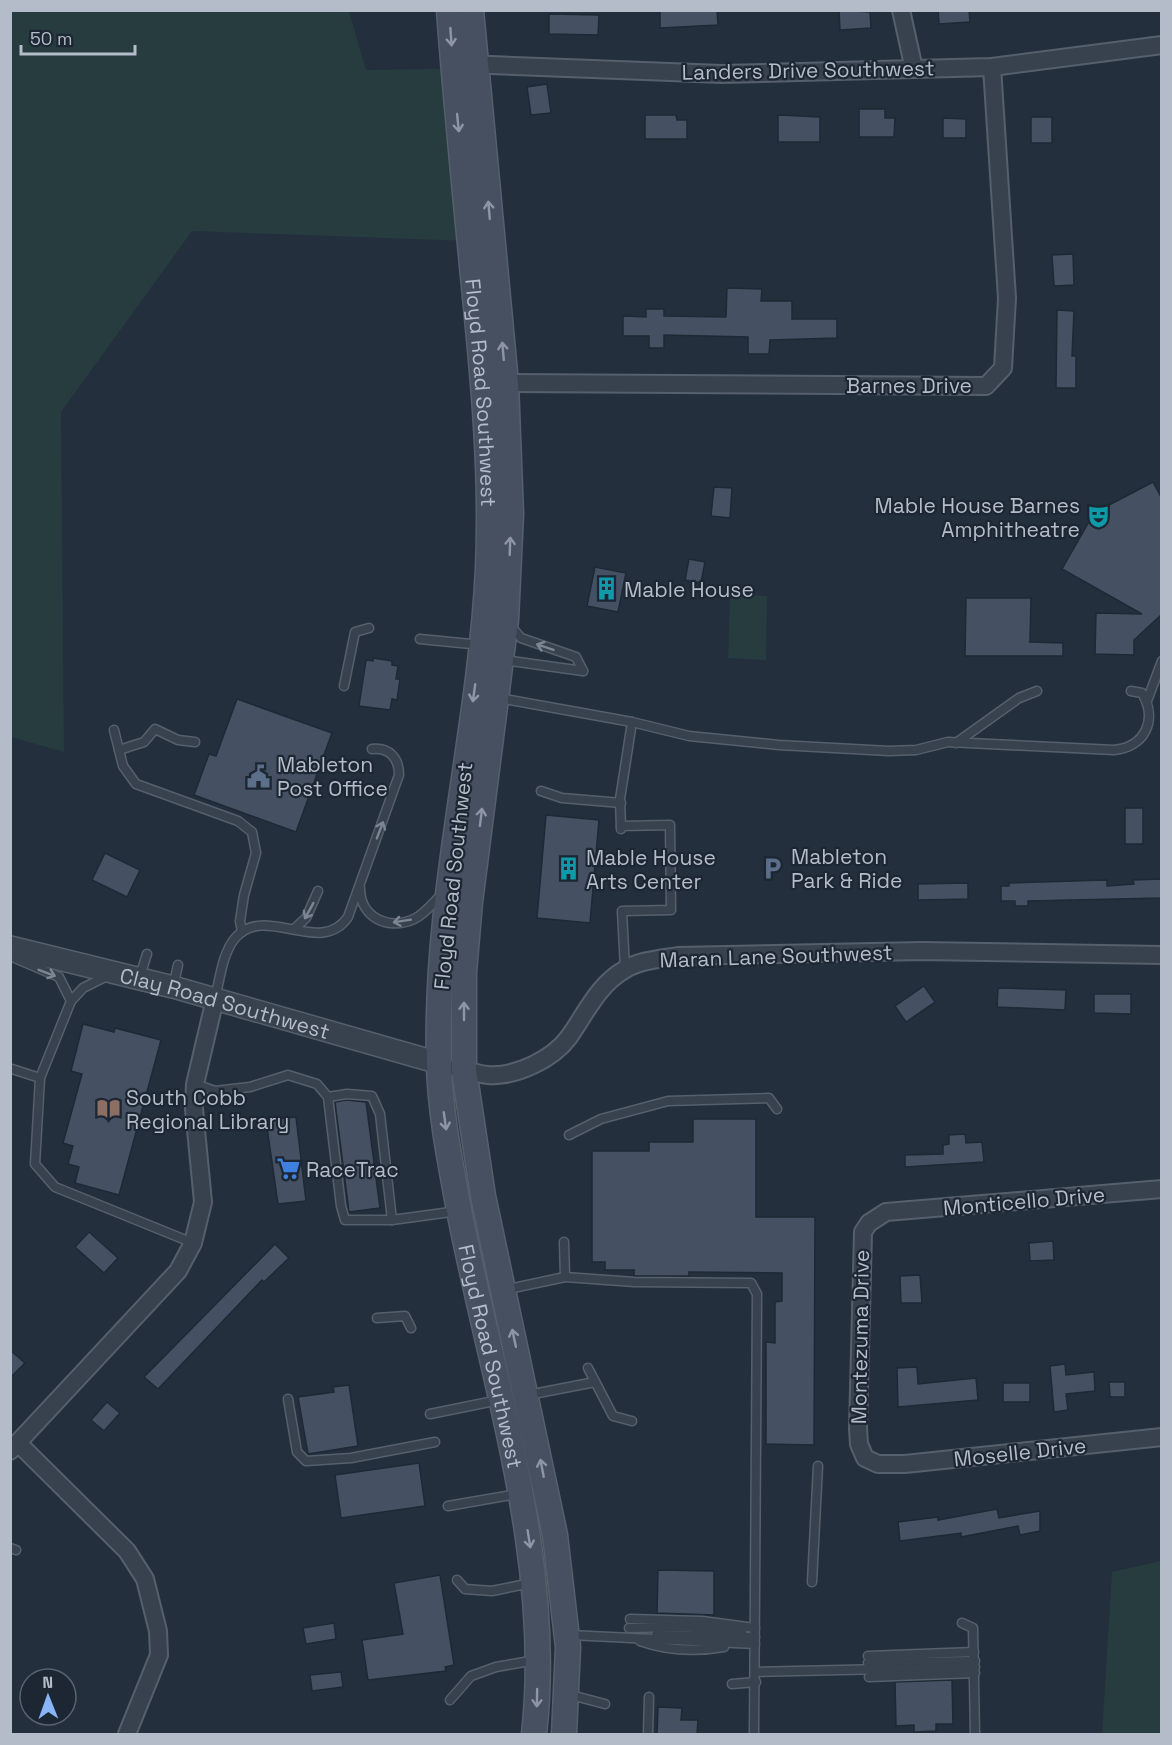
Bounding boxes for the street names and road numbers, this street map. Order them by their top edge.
street label: Landers Drive Southwest [681,54,935,86]
street label: Floyd Road Southwest [460,277,503,507]
street label: Barnes Drive [846,372,972,399]
street label: Floyd Road Southwest [428,761,478,991]
street label: Maran Lane Southwest [659,938,893,974]
street label: Clay Road Southwest [117,961,333,1045]
street label: Monticello Drive [942,1180,1106,1222]
street label: Floyd Road Southwest [453,1242,529,1471]
street label: Montezuma Drive [845,1249,875,1425]
street label: Moselle Drive [952,1432,1088,1472]

